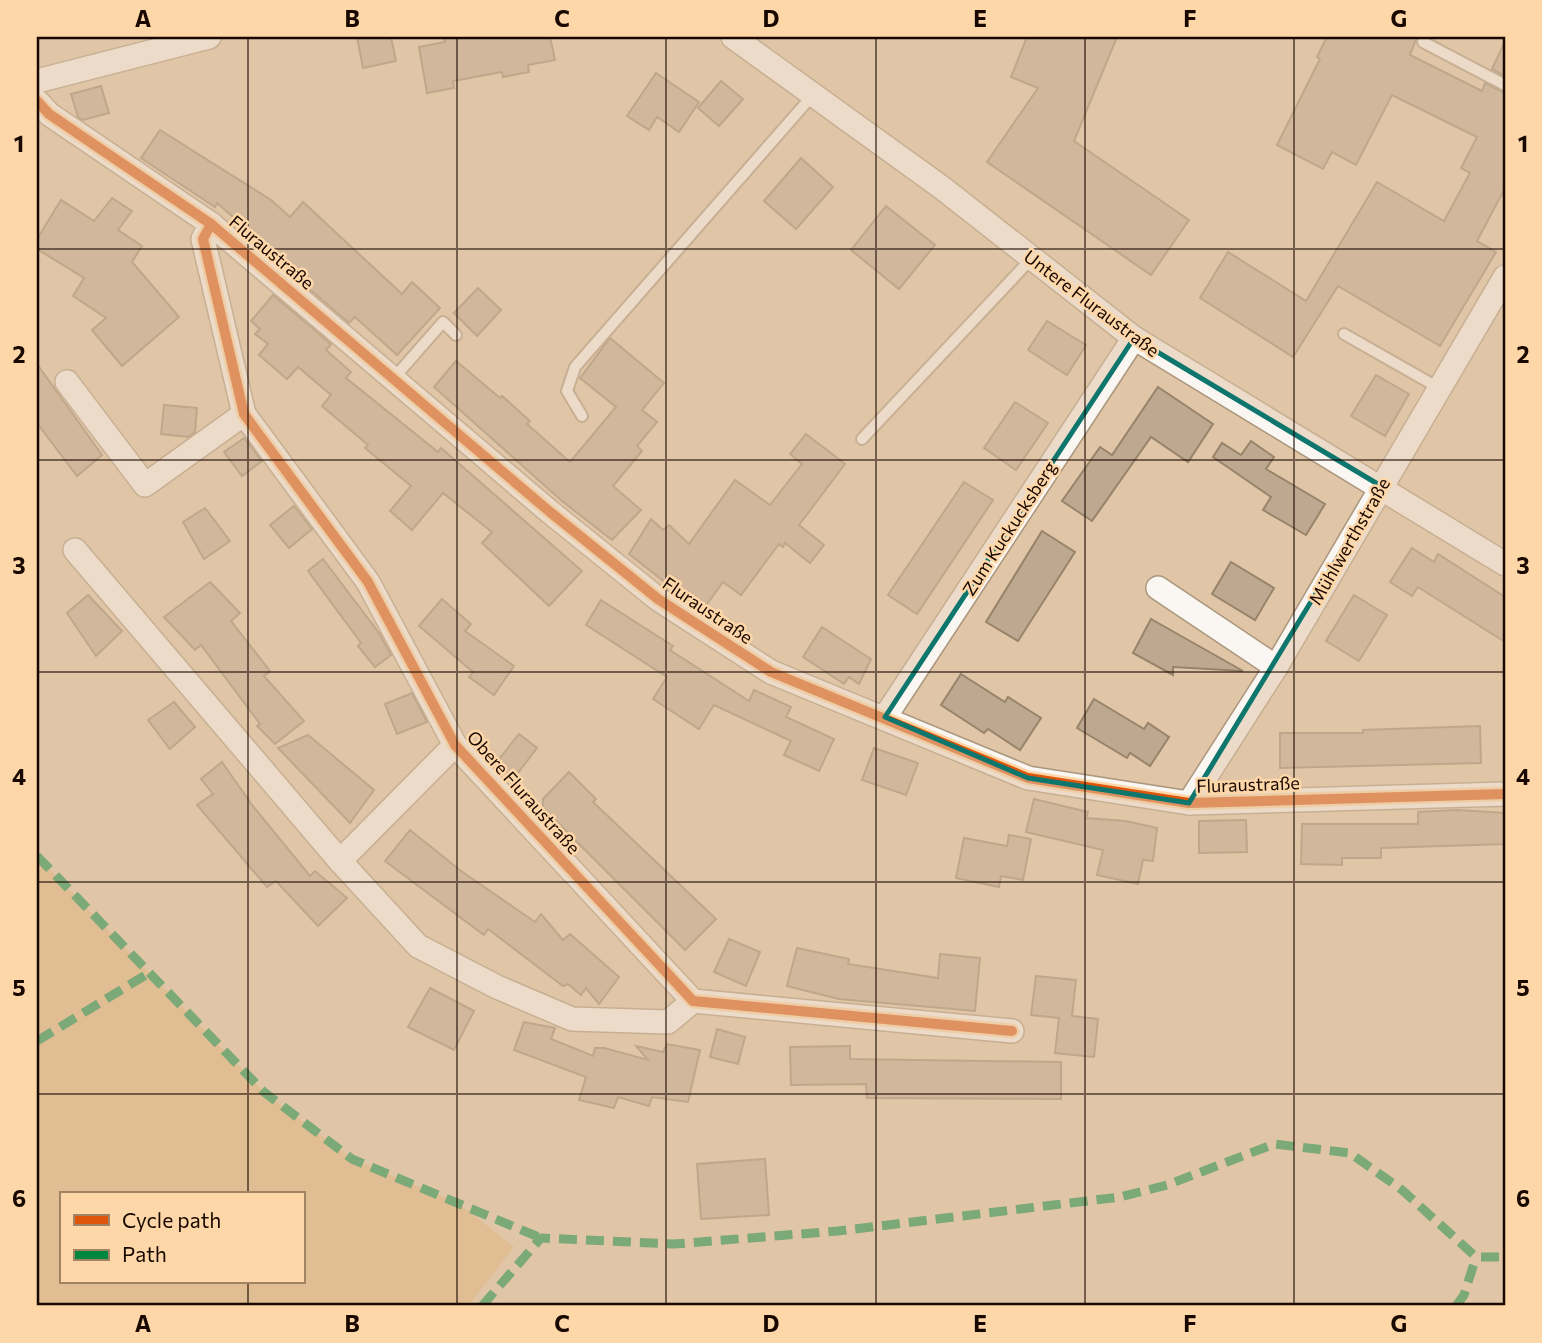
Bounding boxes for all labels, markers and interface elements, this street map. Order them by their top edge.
text: A [135,4,152,32]
text: B [344,4,360,32]
text: C [554,4,570,32]
text: D [763,4,780,32]
text: E [973,4,987,32]
text: F [1183,4,1197,32]
text: G [1391,4,1407,32]
text: 1 [14,129,24,157]
text: 1 [1518,129,1528,157]
street label: Fluraustraße [225,210,319,294]
street label: Untere Fluraustraße [1020,245,1164,361]
text: 2 [12,340,26,368]
text: 2 [1516,340,1530,368]
street label: Zum Kuckucksberg [957,456,1061,599]
street label: Mühlwerthstraße [1304,474,1394,608]
text: 3 [12,551,26,579]
text: 3 [1516,551,1530,579]
street label: Fluraustraße [659,572,757,648]
street label: Obere Fluraustraße [463,726,585,858]
text: 4 [12,762,26,790]
text: 4 [1516,762,1530,790]
street label: Fluraustraße [1196,771,1300,797]
text: 5 [12,973,26,1001]
text: 5 [1516,973,1530,1001]
text: 6 [12,1184,26,1212]
text: 6 [1516,1184,1530,1212]
legend [60,1192,304,1284]
text: Cycle path [122,1207,221,1232]
text: Path [122,1241,167,1266]
text: A [135,1309,152,1337]
text: B [344,1309,360,1337]
text: C [554,1309,570,1337]
text: D [763,1309,780,1337]
text: E [973,1309,987,1337]
text: F [1183,1309,1197,1337]
text: G [1391,1309,1407,1337]

